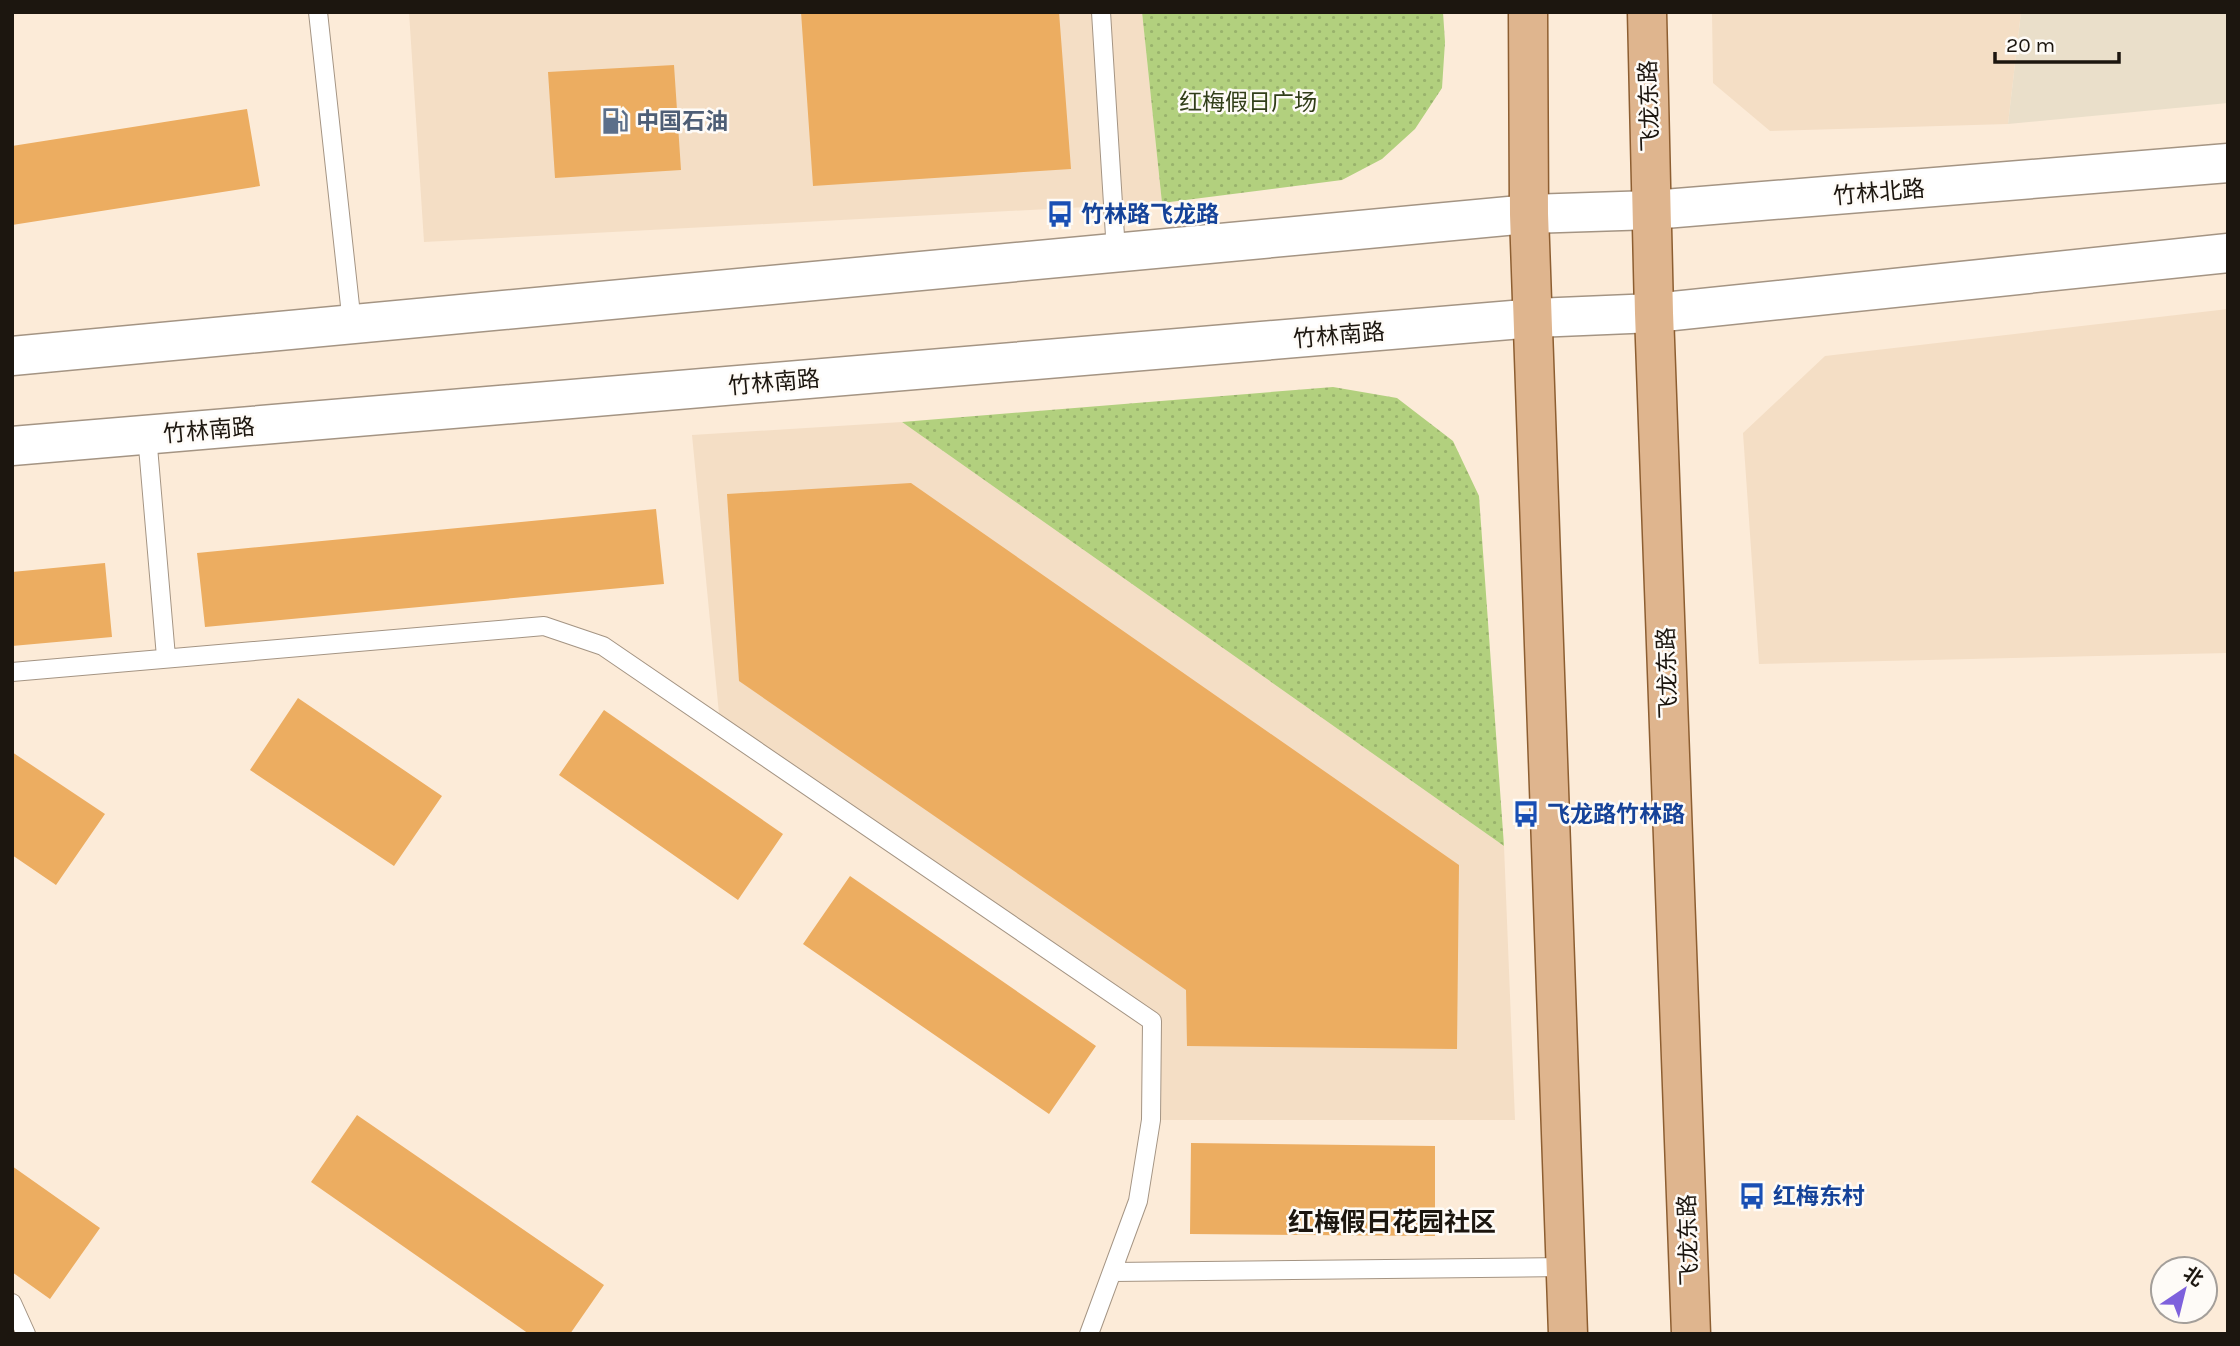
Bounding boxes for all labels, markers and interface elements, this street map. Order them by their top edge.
scale bar [1995,21,2119,65]
text: 20 m [2006,33,2055,57]
street label: 飞龙东路 [1634,60,1665,152]
park label: 红梅假日广场 [1179,89,1317,116]
fuel station icon: 中国石油 [600,106,630,136]
place label: 中国石油 [636,108,728,135]
street label: 竹林北路 [1832,175,1926,210]
bus stop icon: 竹林路飞龙路 [1045,199,1075,229]
place label: 竹林路飞龙路 [1081,201,1219,228]
street label: 竹林南路 [1292,318,1386,353]
street label: 竹林南路 [727,365,821,400]
street label: 竹林南路 [162,413,256,448]
street label: 飞龙东路 [1652,627,1683,719]
bus stop icon: 飞龙路竹林路 [1511,799,1541,829]
place label: 飞龙路竹林路 [1547,801,1685,828]
bus stop icon: 红梅东村 [1737,1181,1767,1211]
place label: 红梅东村 [1773,1183,1865,1210]
street label: 飞龙东路 [1673,1194,1704,1286]
district label: 红梅假日花园社区 [1288,1207,1496,1238]
north arrow [2149,1255,2219,1325]
text: 北 [2179,1262,2207,1291]

